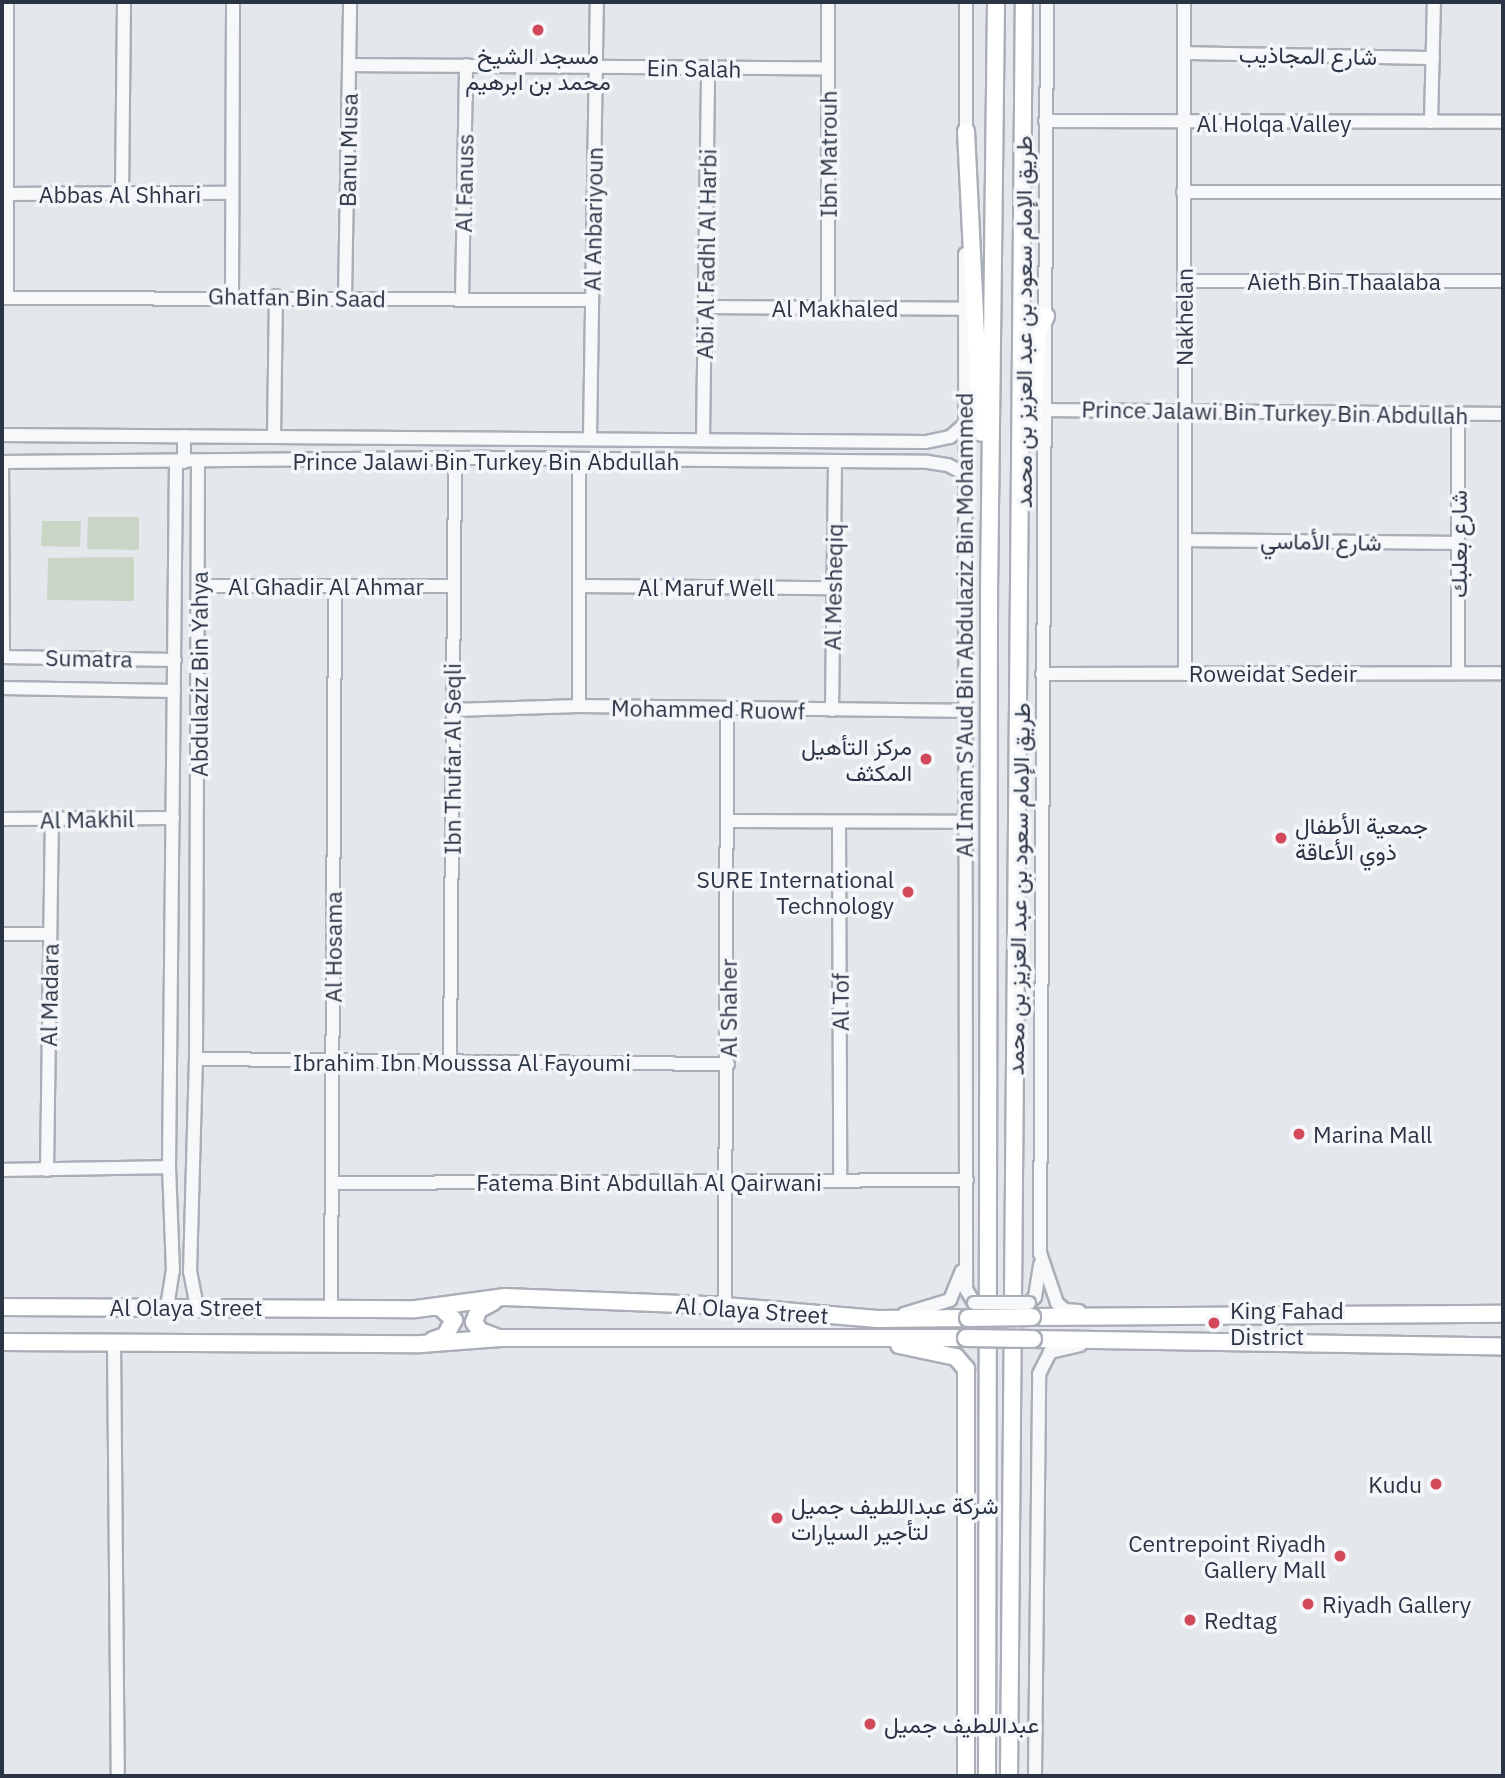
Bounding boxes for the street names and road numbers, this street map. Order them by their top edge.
street label: شارع المجاذيب [1239,40,1377,70]
street label: Ein Salah [646,53,742,83]
street label: Ibn Matrouh [814,90,842,218]
street label: Banu Musa [333,93,363,207]
street label: Al Holqa Valley [1197,109,1351,137]
street label: Al Fanuss [449,133,479,233]
street label: طريق الإمام سعود بن عبد العزيز بن محمد [1009,136,1037,508]
street label: Al Anbariyoun [578,147,608,291]
street label: Abi Al Fadhl Al Harbi [690,149,722,359]
street label: Abbas Al Shhari [39,180,201,208]
street label: Aieth Bin Thaalaba [1247,267,1441,295]
street label: Nakhelan [1170,268,1198,366]
street label: Ghatfan Bin Saad [208,282,386,312]
street label: Al Makhaled [771,294,899,322]
street label: Al Imam S'Aud Bin Abdulaziz Bin Mohammed [950,393,978,857]
street label: Prince Jalawi Bin Turkey Bin Abdullah [1081,395,1469,429]
street label: Prince Jalawi Bin Turkey Bin Abdullah [292,447,680,475]
street label: شارع بعلبك [1444,490,1472,598]
street label: Al Mesheqiq [818,523,848,651]
street label: شارع الأماسي [1260,526,1382,556]
street label: Abdulaziz Bin Yahya [185,571,213,777]
street label: Al Ghadir Al Ahmar [228,572,424,600]
street label: Al Maruf Well [638,573,774,601]
street label: Sumatra [45,643,133,673]
street label: Roweidat Sedeir [1189,659,1357,687]
street label: Ibn Thufar Al Seqli [438,663,466,855]
street label: Mohammed Ruowf [611,694,805,724]
street label: طريق الإمام سعود بن عبد العزيز بن محمد [1001,702,1035,1076]
street label: Al Makhil [39,804,135,834]
street label: Al Hosama [319,891,347,1003]
street label: Al Madara [34,943,64,1047]
street label: Al Shaher [714,958,742,1058]
street label: Al Tof [826,973,854,1031]
street label: Ibrahim Ibn Mousssa Al Fayoumi [293,1048,631,1076]
street label: Fatema Bint Abdullah Al Qairwani [476,1168,822,1196]
street label: Al Olaya Street [675,1291,829,1329]
street label: Al Olaya Street [109,1293,263,1321]

